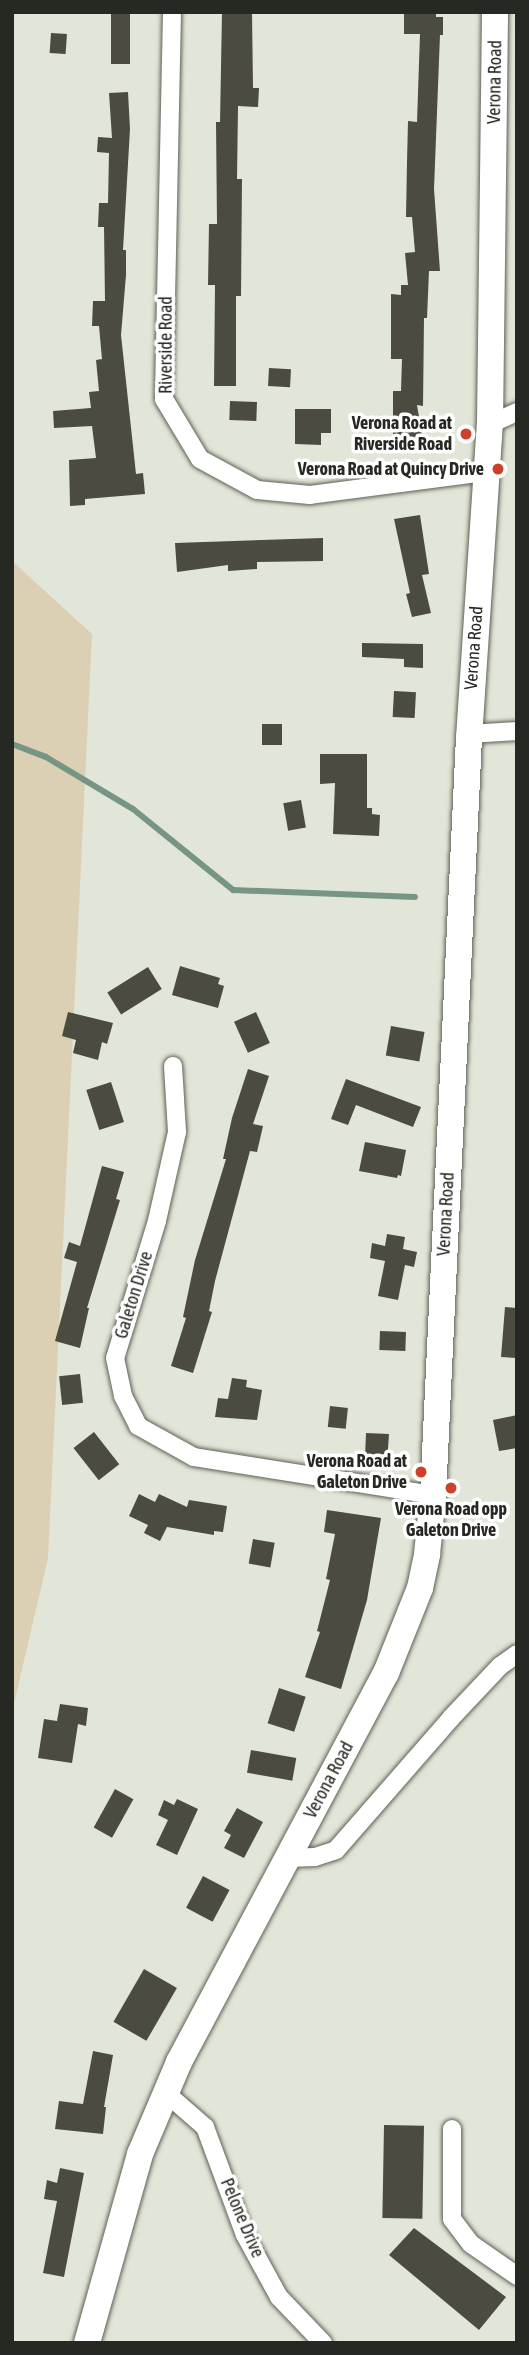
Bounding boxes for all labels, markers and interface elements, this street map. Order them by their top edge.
street label: Verona Road [483,40,507,124]
street label: Riverside Road [155,296,177,394]
place label: Verona Road at Riverside Road [352,413,452,456]
marker: Verona Road at Riverside Road [458,426,474,442]
place label: Verona Road at Quincy Drive [298,458,484,480]
marker: Verona Road at Quincy Drive [490,461,506,477]
street label: Verona Road [460,605,488,691]
street label: Verona Road [433,1171,459,1257]
street label: Galeton Drive [110,1249,158,1341]
place label: Verona Road at Galeton Drive [307,1451,407,1494]
marker: Verona Road at Galeton Drive [413,1464,429,1480]
marker: Verona Road opp Galeton Drive [443,1480,459,1496]
place label: Verona Road opp Galeton Drive [395,1499,507,1542]
street label: Verona Road [300,1738,358,1822]
street label: Pelone Drive [216,2175,268,2261]

